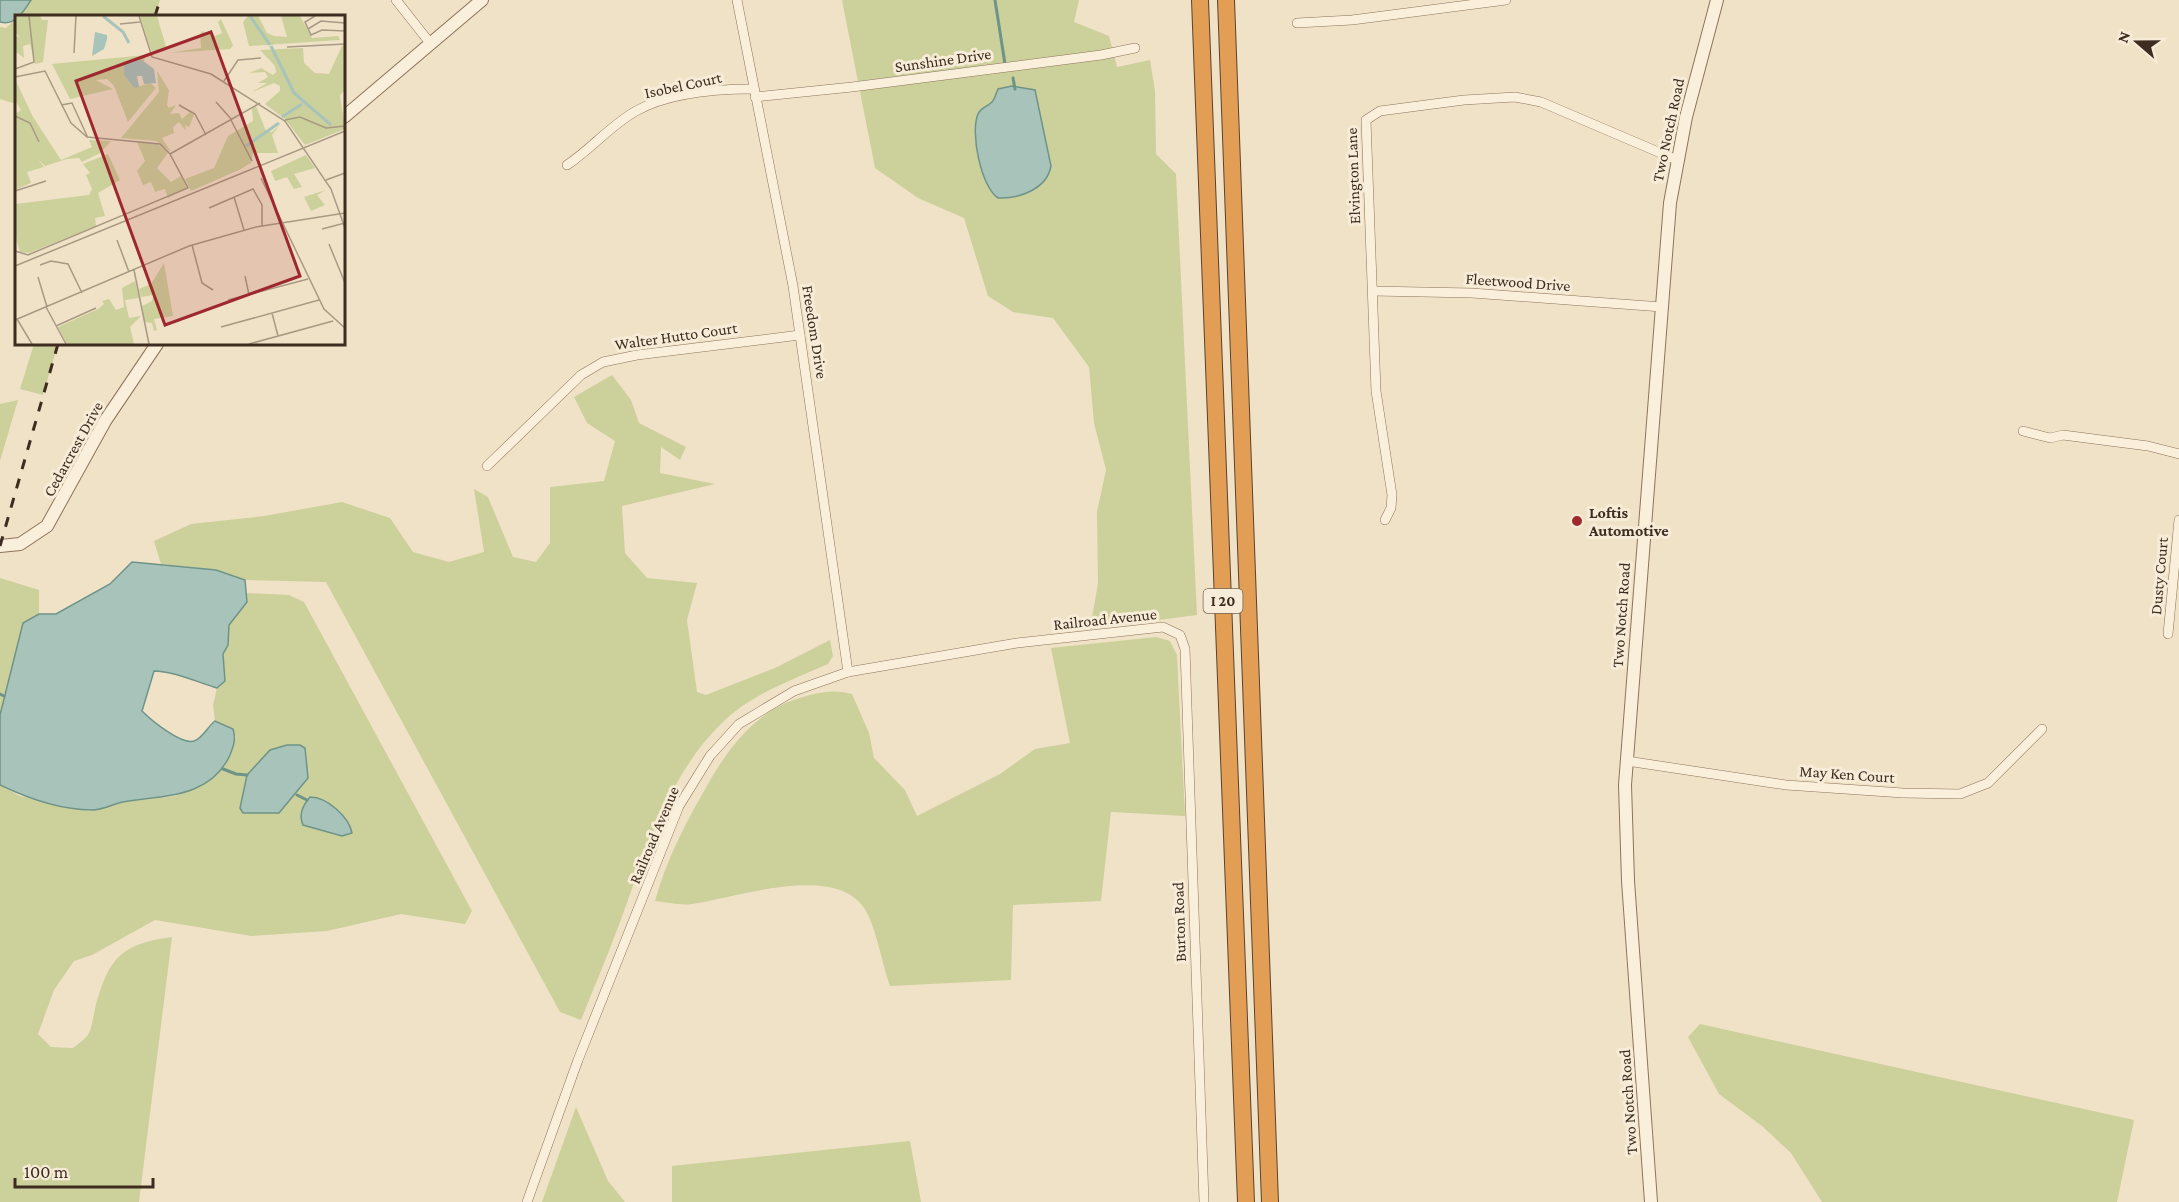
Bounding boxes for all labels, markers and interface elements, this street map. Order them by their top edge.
north arrow [2107,12,2167,72]
inset map [15,15,345,345]
text: N [2114,29,2133,45]
street label: Sunshine Drive [894,45,992,75]
street label: Isobel Court [643,68,724,101]
street label: Two Notch Road [1649,76,1687,183]
street label: Elvington Lane [1343,127,1364,225]
street label: Fleetwood Drive [1465,270,1571,294]
street label: Freedom Drive [799,284,831,380]
street label: Walter Hutto Court [614,319,739,353]
street label: Cedarcrest Drive [40,399,106,499]
place label: Loftis Automotive [1588,504,1669,539]
marker: Loftis Automotive [1570,514,1584,528]
street label: Dusty Court [2147,536,2172,616]
street label: Two Notch Road [1609,561,1633,668]
road number: I 20 [1204,589,1242,613]
street label: Railroad Avenue [1053,605,1157,633]
street label: May Ken Court [1799,762,1896,787]
street label: Railroad Avenue [626,784,682,886]
street label: Burton Road [1169,881,1189,962]
street label: Two Notch Road [1616,1048,1640,1155]
scale bar [15,1151,153,1189]
text: 100 m [24,1162,69,1182]

